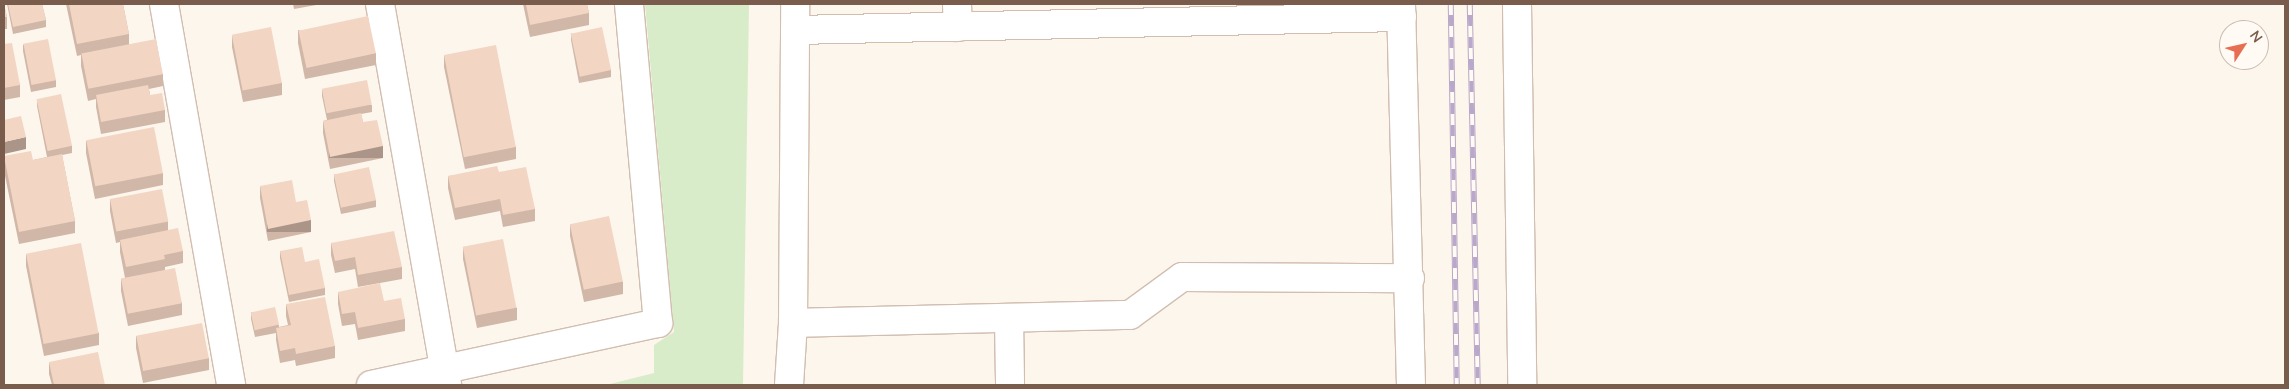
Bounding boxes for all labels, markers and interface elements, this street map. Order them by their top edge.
north arrow [2219,20,2269,70]
text: N [2245,27,2267,46]

